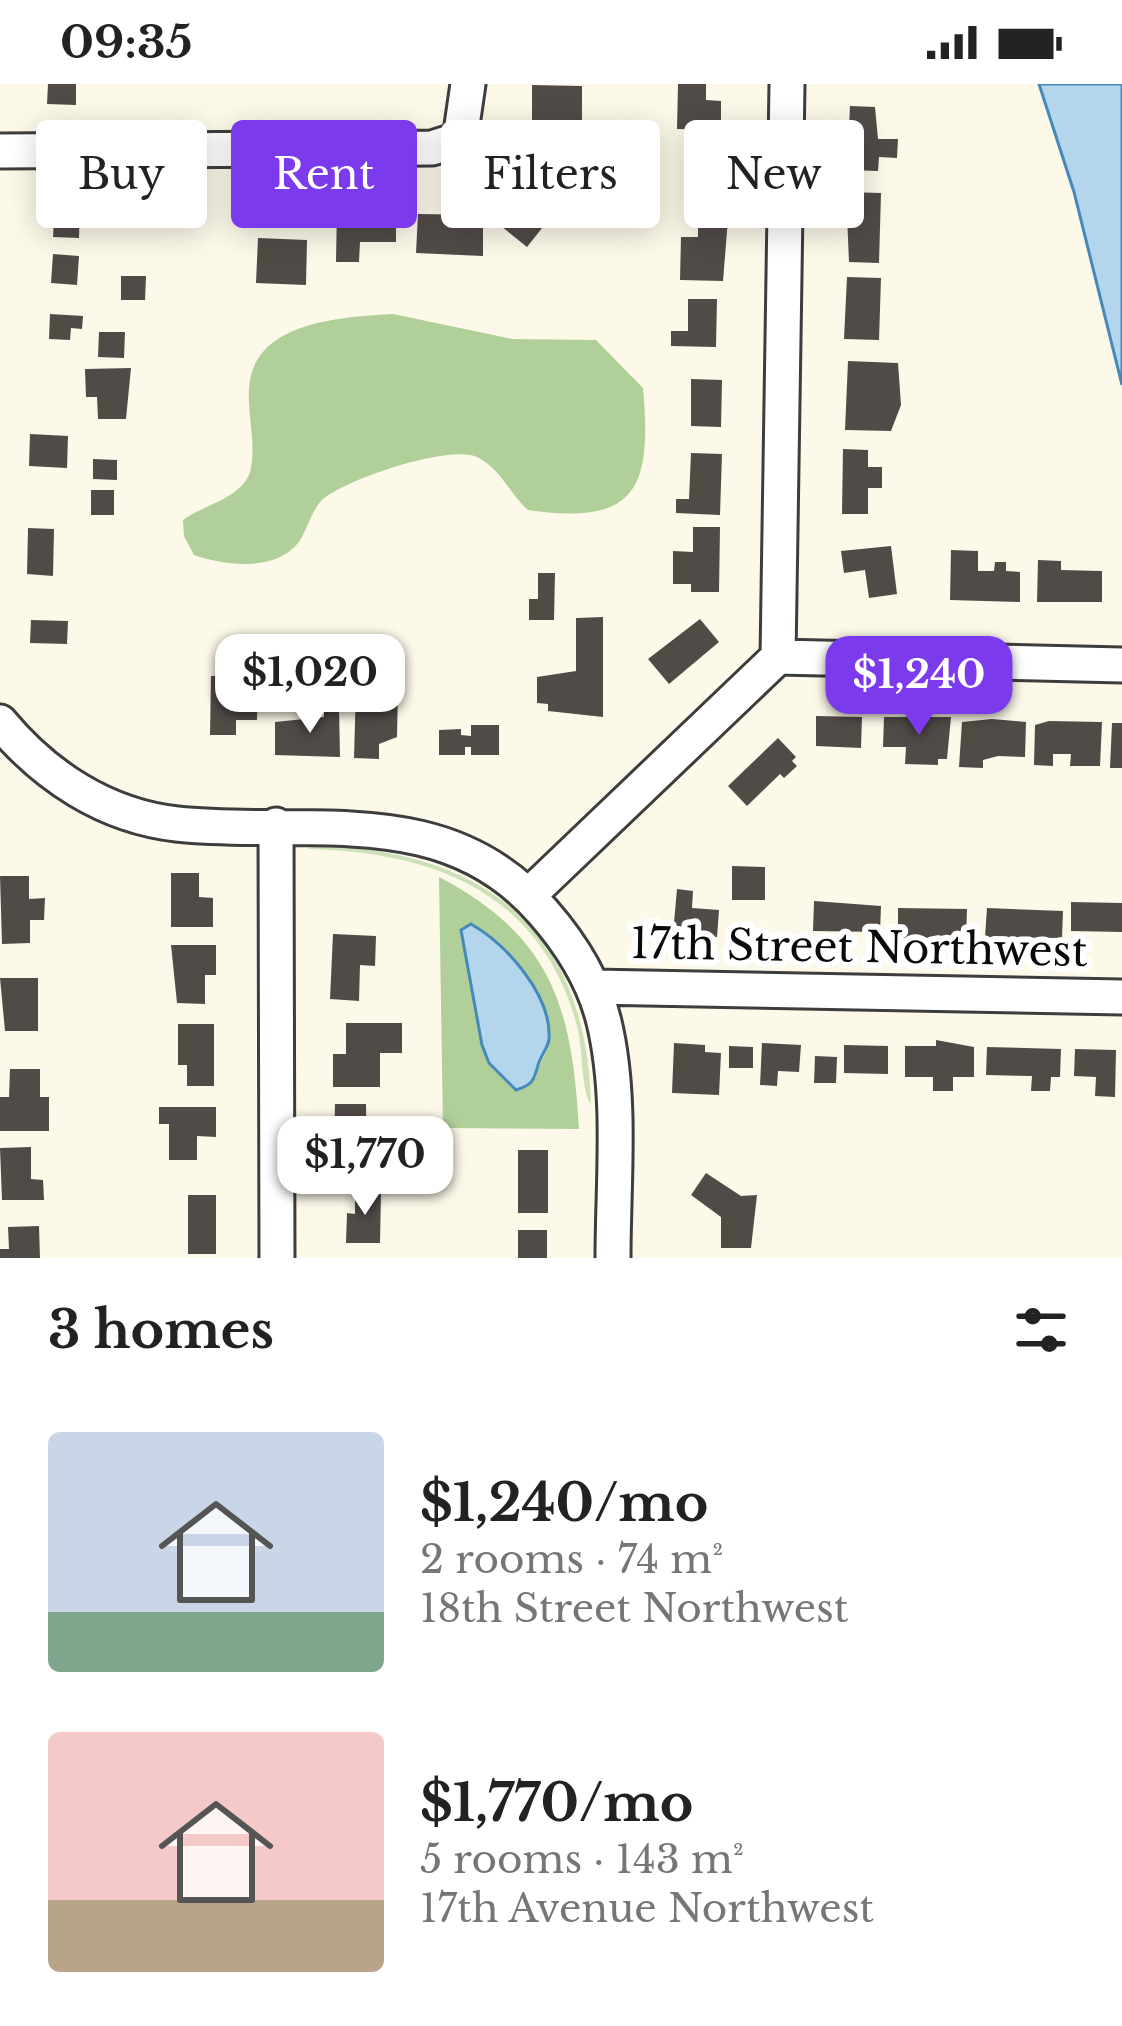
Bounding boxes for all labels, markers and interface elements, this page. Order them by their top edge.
text: 09:35 [60,14,193,70]
chip: Buy [36,120,207,228]
chip: Rent [231,120,417,228]
chip: Filters [441,120,660,228]
chip: New [684,120,864,228]
pin: $1,020 [212,634,408,736]
pin: $1,240 [821,636,1017,738]
text: $1,020 [242,648,378,697]
text: $1,240 [852,650,986,699]
street label: 17th Street Northwest [630,917,1088,977]
pin: $1,770 [267,1116,463,1218]
text: $1,770 [304,1130,426,1179]
icon: filters [1008,1297,1074,1363]
text: 3 homes [48,1299,274,1362]
text: $1,240/mo [420,1472,708,1535]
icon: home [144,1480,288,1624]
text: 2 rooms · 74 m² [420,1535,723,1584]
text: 18th Street Northwest [420,1584,849,1633]
text: $1,770/mo [420,1772,693,1835]
icon: home [144,1780,288,1924]
text: 5 rooms · 143 m² [420,1835,744,1884]
text: 17th Avenue Northwest [420,1884,874,1933]

